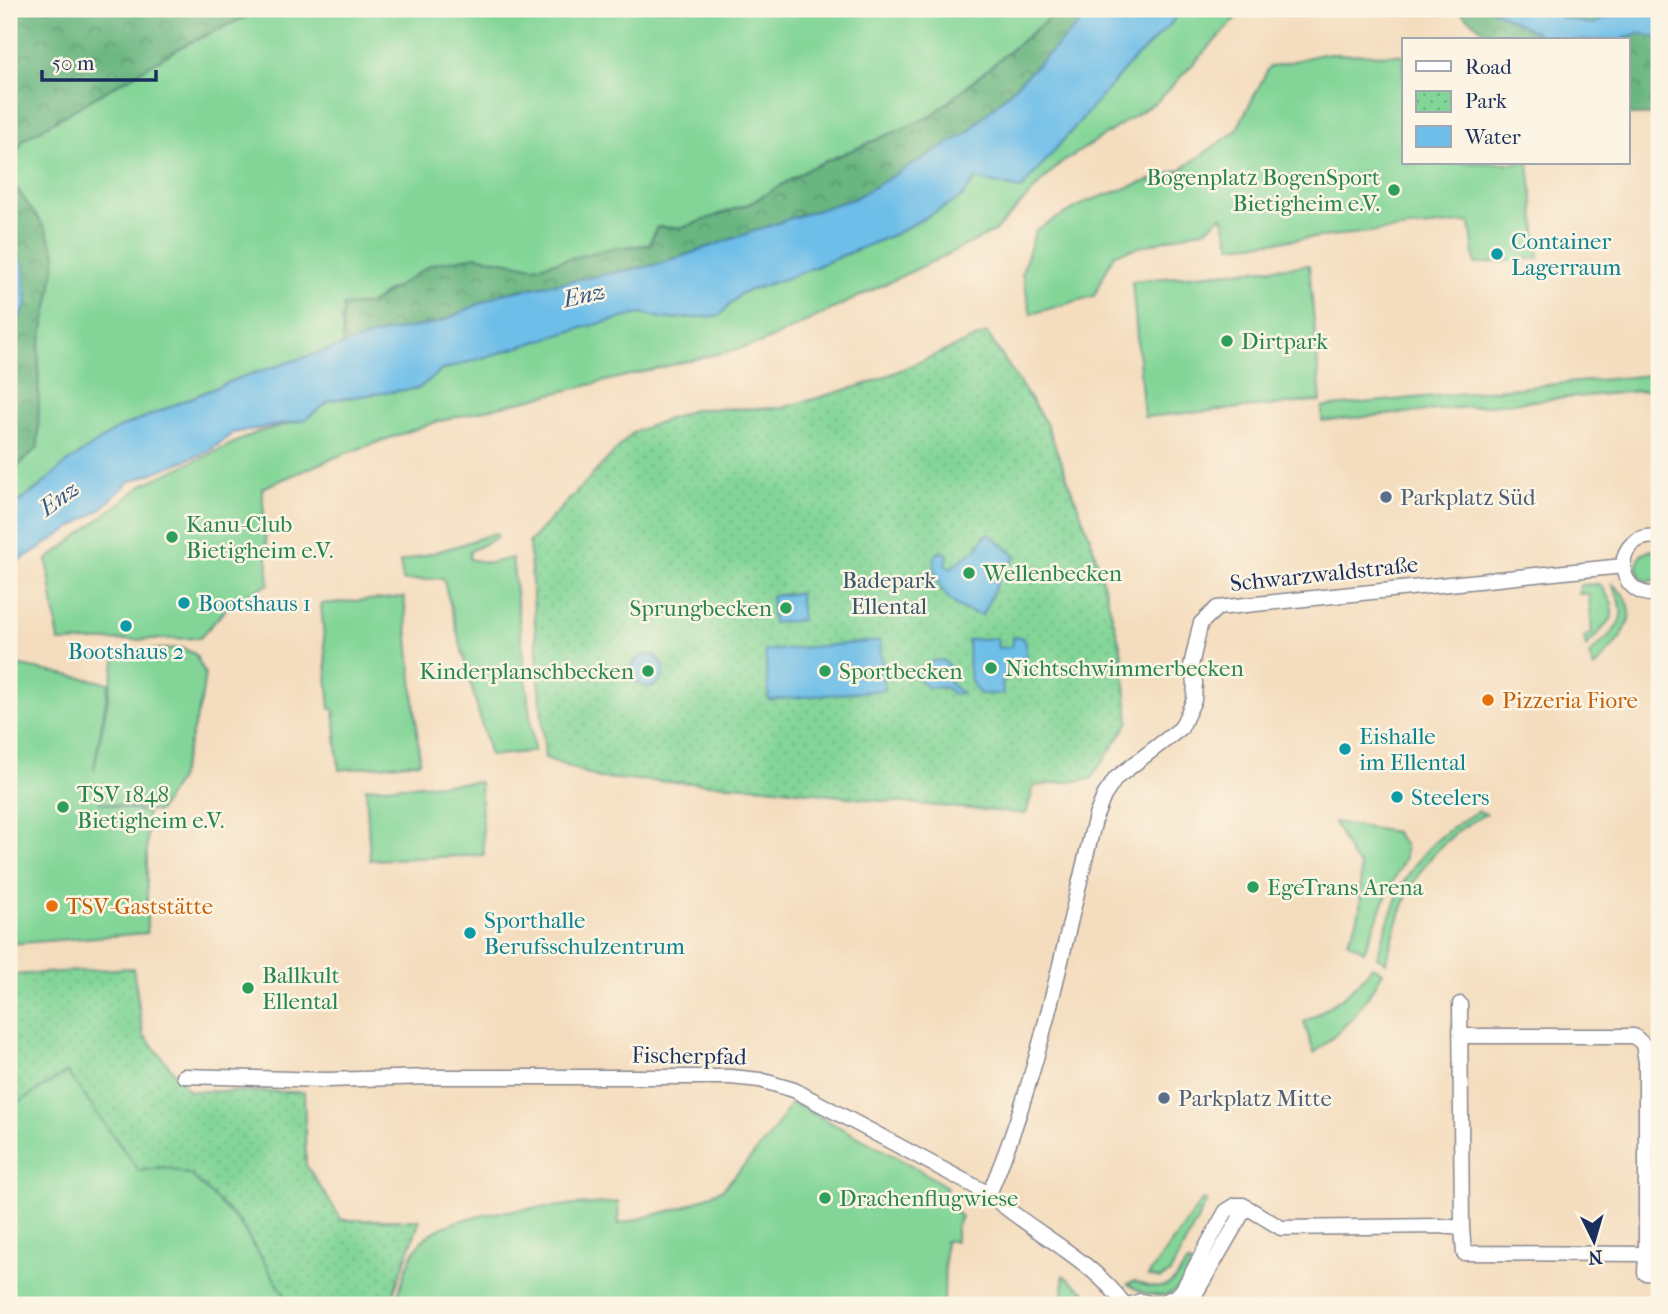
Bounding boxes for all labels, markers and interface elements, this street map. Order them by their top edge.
scale bar [42,38,156,82]
legend [1402,38,1630,164]
text: 50 m [52,51,95,75]
text: Road [1465,55,1512,79]
text: Park [1465,89,1507,113]
text: Water [1464,125,1521,149]
place label: Bogenplatz BogenSport Bietigheim e.V. [1146,164,1380,217]
marker: Bogenplatz BogenSport Bietigheim e.V. [1386,182,1402,198]
place label: Container Lagerraum [1511,228,1622,281]
marker: Container Lagerraum [1489,246,1505,262]
water label: Enz [558,277,608,314]
place label: Dirtpark [1241,328,1329,355]
marker: Dirtpark [1219,333,1235,349]
water label: Enz [32,474,84,523]
place label: Parkplatz Süd [1400,484,1536,511]
marker: Parkplatz Süd [1378,489,1394,505]
place label: Kanu-Club Bietigheim e.V. [186,511,333,564]
marker: Kanu-Club Bietigheim e.V. [164,529,180,545]
street label: Schwarzwaldstraße [1229,551,1419,597]
place label: Wellenbecken [982,560,1123,587]
marker: Wellenbecken [961,565,977,581]
park label: Badepark Ellental [842,567,937,620]
place label: Bootshaus 1 [198,590,311,617]
marker: Bootshaus 1 [176,595,192,611]
place label: Sprungbecken [630,595,773,622]
marker: Sprungbecken [778,600,794,616]
marker: Bootshaus 2 [118,618,134,634]
place label: Bootshaus 2 [68,638,184,665]
place label: Nichtschwimmerbecken [1005,655,1244,682]
place label: Kinderplanschbecken [419,658,635,685]
place label: Sportbecken [839,658,963,685]
marker: Nichtschwimmerbecken [983,660,999,676]
marker: Kinderplanschbecken [640,663,656,679]
marker: Sportbecken [817,663,833,679]
place label: Pizzeria Fiore [1502,687,1638,714]
marker: Pizzeria Fiore [1480,692,1496,708]
place label: Eishalle im Ellental [1359,723,1467,776]
marker: Eishalle im Ellental [1337,741,1353,757]
place label: TSV 1848 Bietigheim e.V. [77,781,224,834]
place label: Steelers [1411,784,1490,811]
marker: Steelers [1389,789,1405,805]
marker: TSV 1848 Bietigheim e.V. [55,799,71,815]
place label: EgeTrans Arena [1267,874,1424,901]
marker: EgeTrans Arena [1245,879,1261,895]
place label: TSV-Gaststätte [66,893,213,920]
marker: TSV-Gaststätte [44,898,60,914]
place label: Sporthalle Berufsschulzentrum [484,907,685,960]
marker: Sporthalle Berufsschulzentrum [462,925,478,941]
place label: Ballkult Ellental [262,962,340,1015]
marker: Ballkult Ellental [240,980,256,996]
street label: Fischerpfad [631,1041,747,1071]
place label: Parkplatz Mitte [1178,1085,1332,1112]
marker: Parkplatz Mitte [1156,1090,1172,1106]
place label: Drachenflugwiese [839,1185,1019,1212]
marker: Drachenflugwiese [817,1190,833,1206]
north arrow [1560,1206,1630,1276]
text: N [1587,1245,1604,1269]

